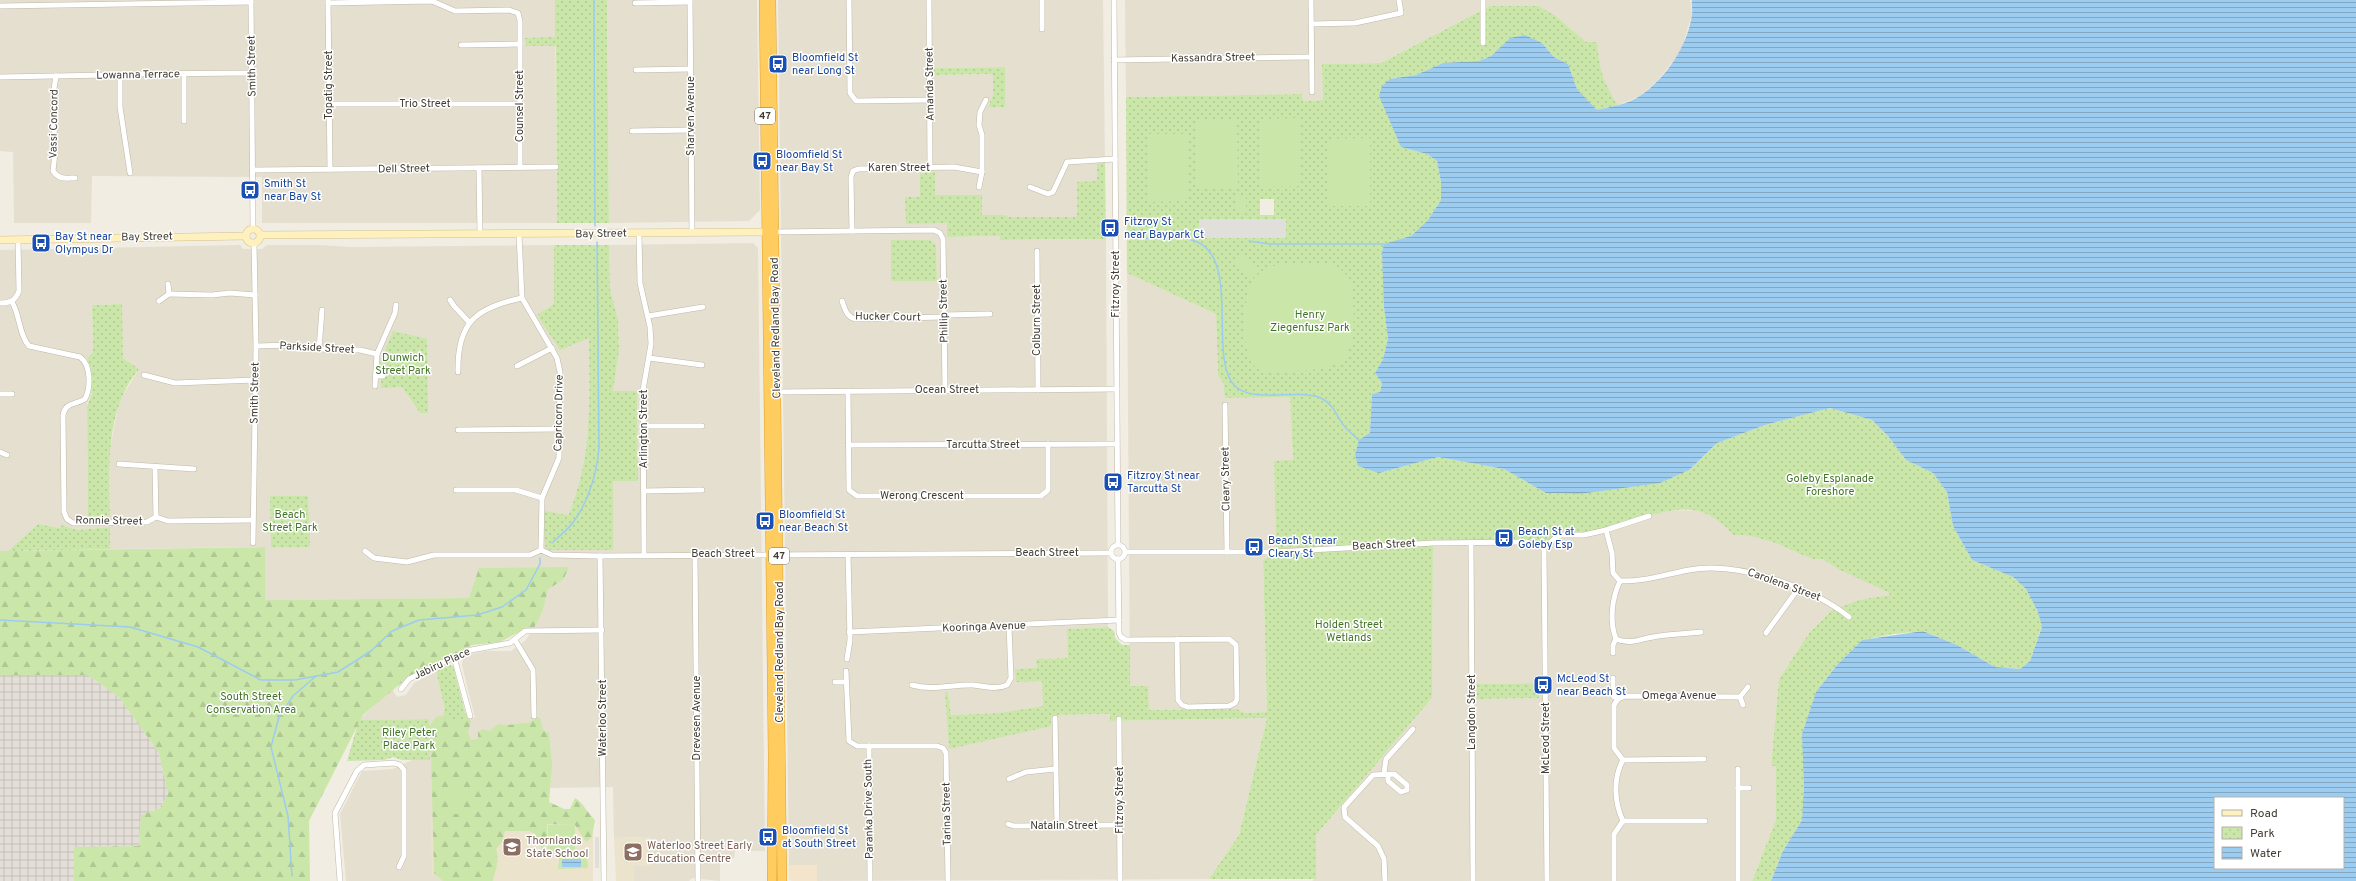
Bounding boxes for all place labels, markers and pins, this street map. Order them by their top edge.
place label: Bloomfield St near Long St [792,51,858,78]
bus stop icon: Bloomfield St near Long St [767,53,789,75]
place label: Bloomfield St near Bay St [776,148,842,175]
bus stop icon: Bloomfield St near Bay St [751,150,773,172]
place label: Smith St near Bay St [264,177,321,204]
bus stop icon: Smith St near Bay St [239,179,261,201]
place label: Fitzroy St near Baypark Ct [1124,215,1204,242]
bus stop icon: Fitzroy St near Baypark Ct [1099,217,1121,239]
place label: Bay St near Olympus Dr [55,230,114,257]
bus stop icon: Bay St near Olympus Dr [30,232,52,254]
place label: Fitzroy St near Tarcutta St [1127,469,1200,496]
bus stop icon: Fitzroy St near Tarcutta St [1102,471,1124,493]
place label: Bloomfield St near Beach St [779,508,848,535]
bus stop icon: Bloomfield St near Beach St [754,510,776,532]
place label: Beach St at Goleby Esp [1518,525,1574,552]
bus stop icon: Beach St at Goleby Esp [1493,527,1515,549]
place label: Beach St near Cleary St [1268,534,1338,561]
bus stop icon: Beach St near Cleary St [1243,536,1265,558]
place label: McLeod St near Beach St [1557,672,1626,699]
bus stop icon: McLeod St near Beach St [1532,674,1554,696]
place label: Bloomfield St at South Street [782,824,856,851]
bus stop icon: Bloomfield St at South Street [757,826,779,848]
place label: Thornlands State School [526,834,588,861]
school or university icon: Thornlands State School [501,836,523,858]
place label: Waterloo Street Early Education Centre [647,839,752,866]
school or university icon: Waterloo Street Early Education Centre [622,841,644,863]

